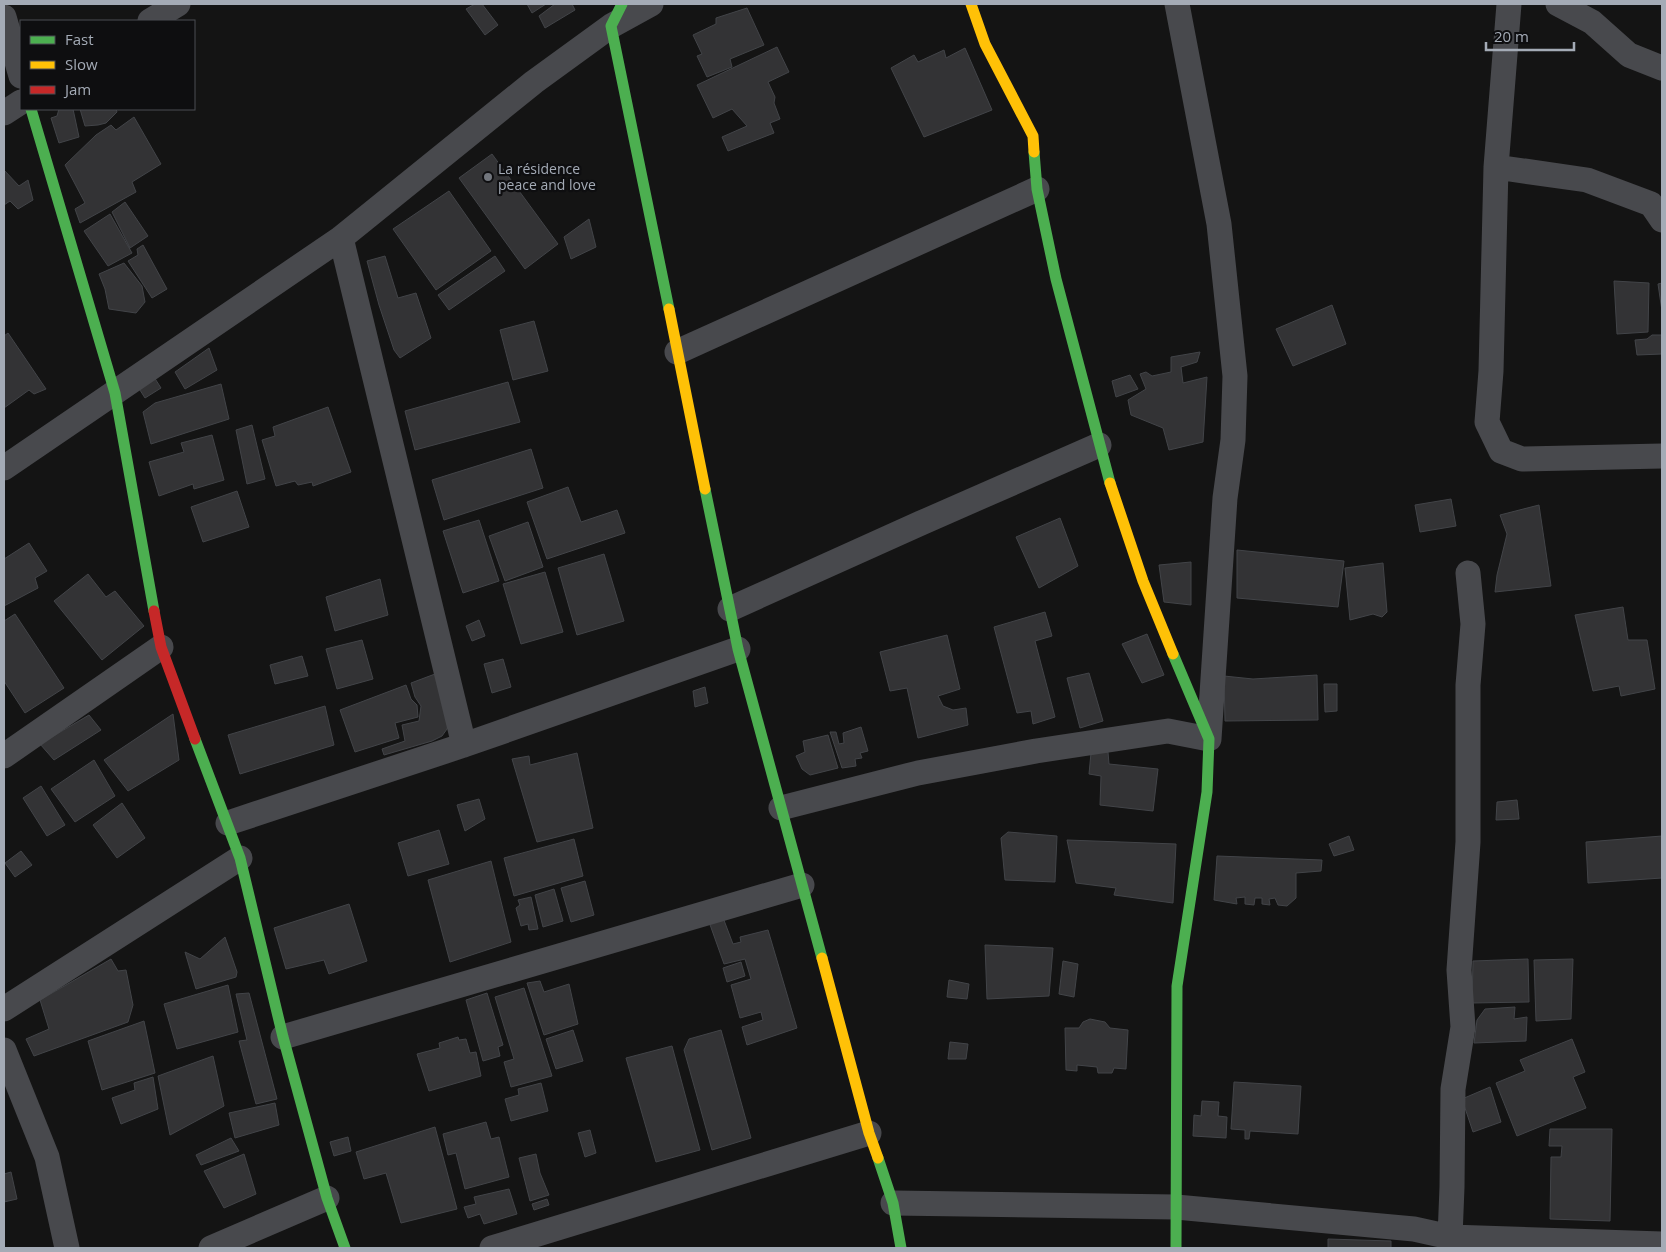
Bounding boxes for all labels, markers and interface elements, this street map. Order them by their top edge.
legend [20,20,195,110]
scale bar [1486,20,1574,52]
text: 20 m [1494,26,1529,46]
text: Fast [65,29,94,49]
text: Slow [65,54,98,74]
text: Jam [63,79,91,99]
place label: La résidence peace and love [498,159,596,194]
marker: La résidence peace and love [482,171,494,183]

